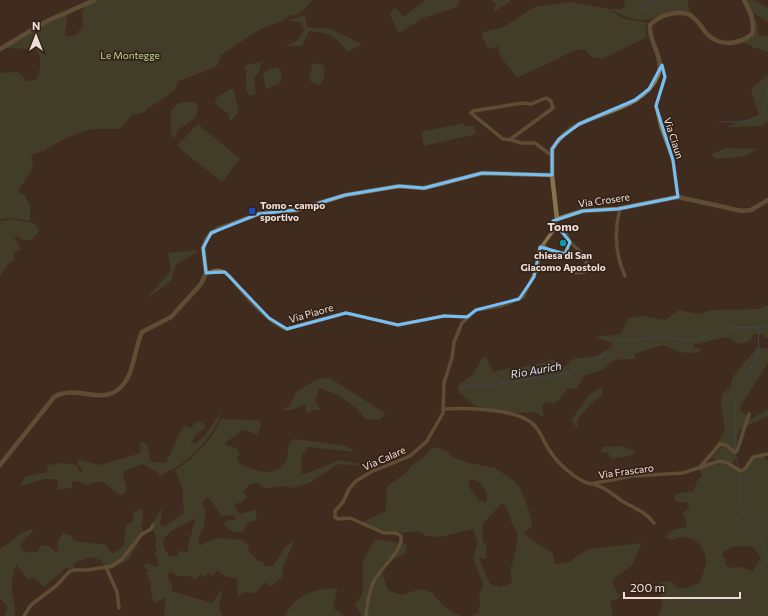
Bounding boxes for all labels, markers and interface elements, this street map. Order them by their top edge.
north arrow [16,16,56,56]
text: N [32,19,40,32]
park label: Le Montegge [100,49,160,61]
street label: Via Ciaun [662,116,686,160]
street label: Via Crosere [577,190,631,210]
place label: Tomo - campo sportivo [260,199,325,223]
marker: Tomo - campo sportivo [247,206,257,216]
district label: Tomo [547,219,579,233]
marker: chiesa di San Giacomo Apostolo [558,238,568,248]
place label: chiesa di San Giacomo Apostolo [520,249,606,273]
street label: Via Piaore [287,301,335,325]
water label: Rio Aurich [509,359,562,380]
street label: Via Calare [361,443,407,473]
street label: Via Frascaro [598,461,654,481]
scale bar [624,574,740,600]
text: 200 m [630,580,665,594]

